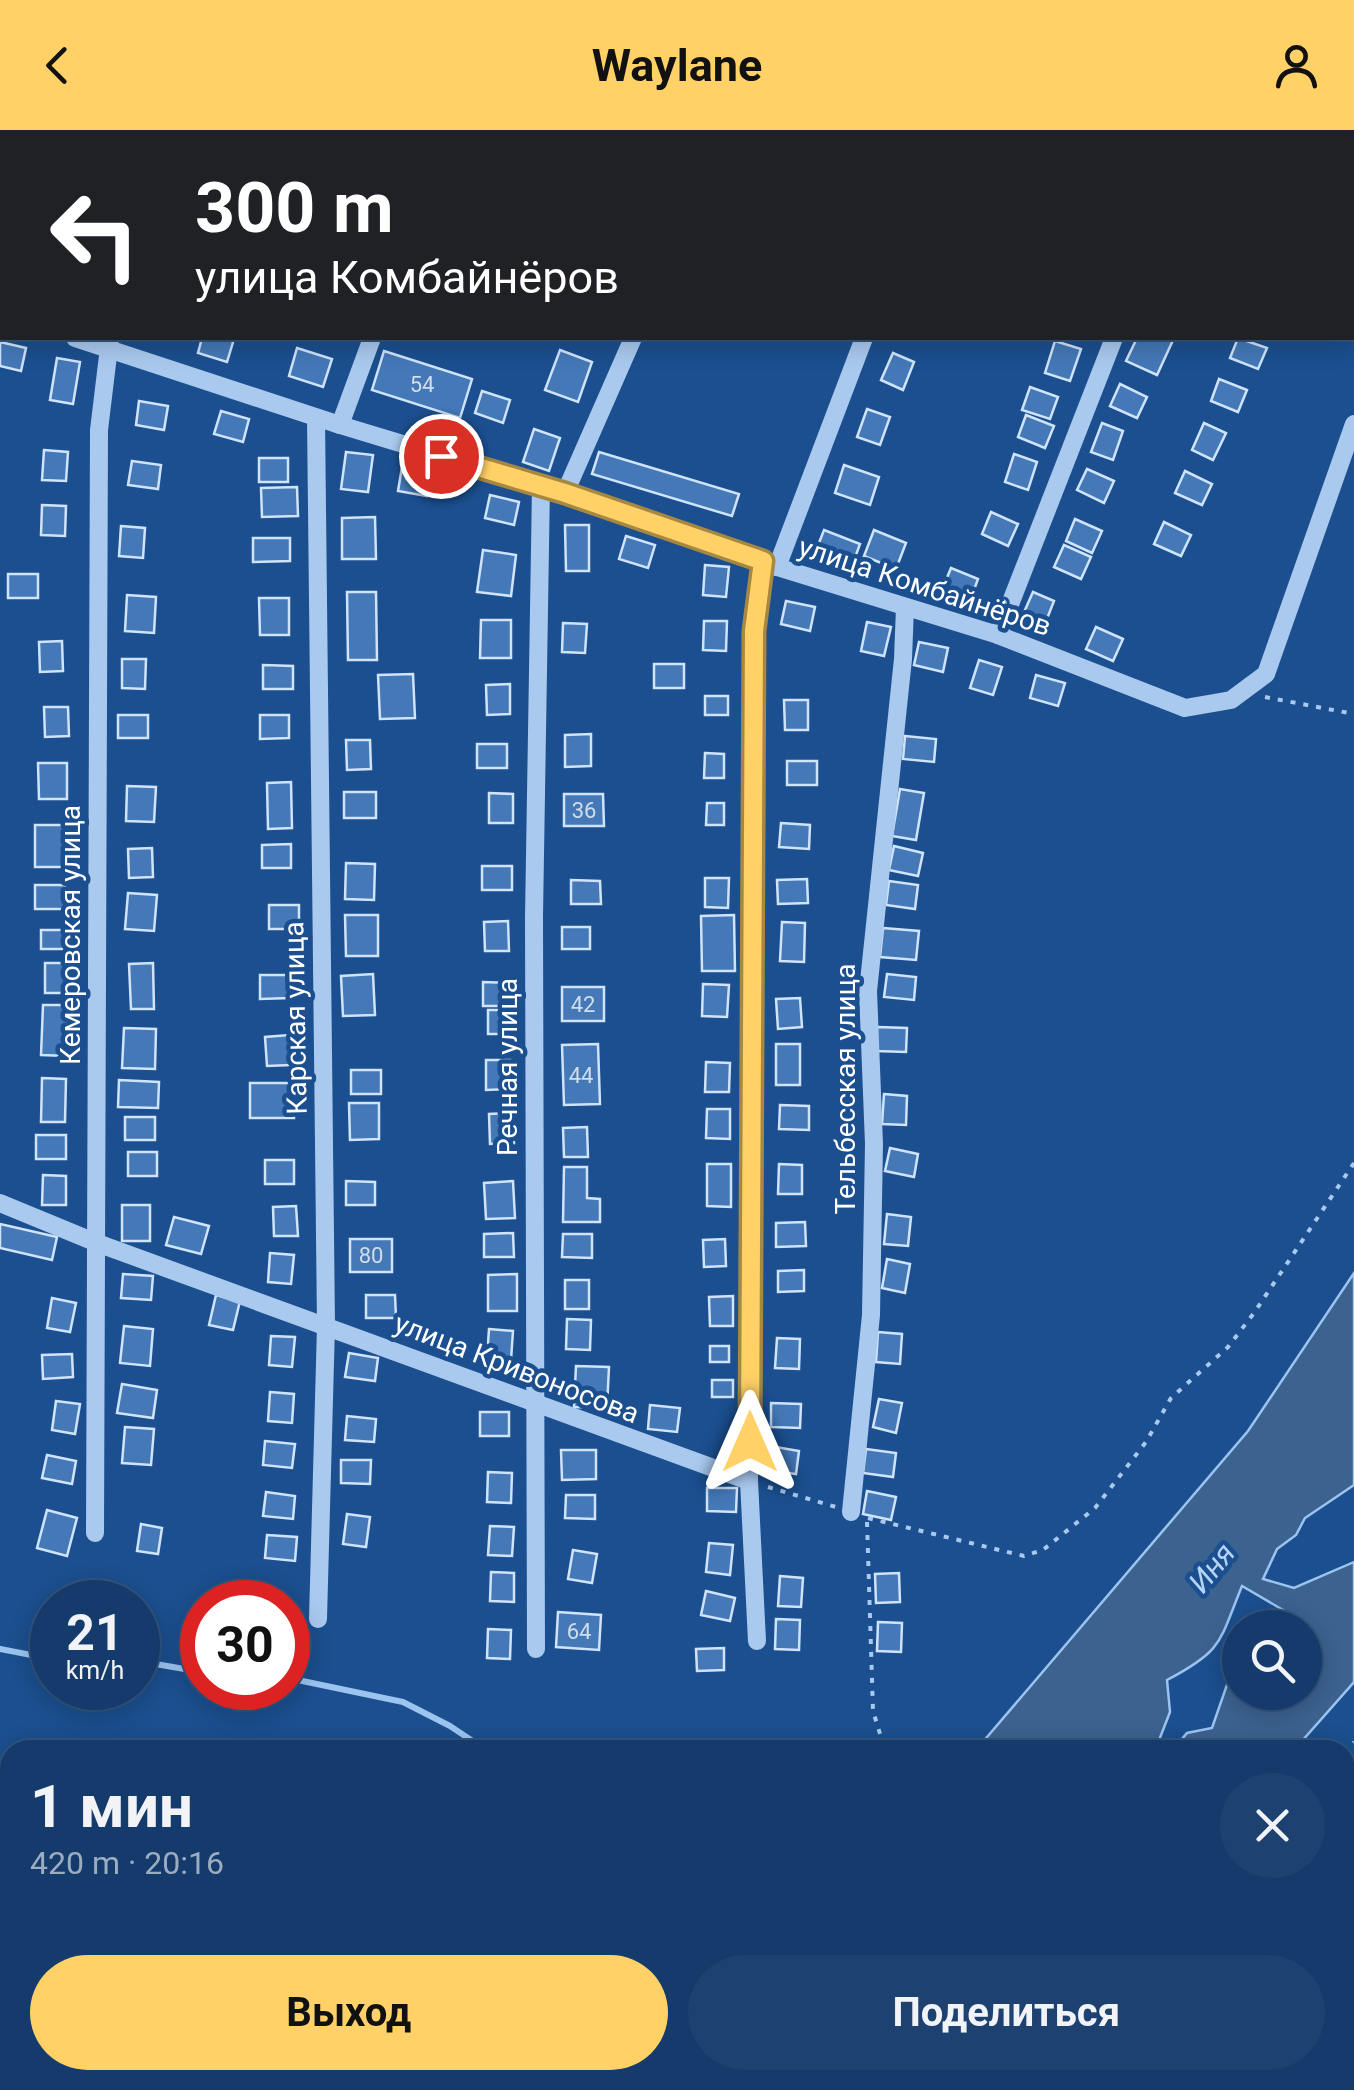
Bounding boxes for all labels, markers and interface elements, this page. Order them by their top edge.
icon: back [30,38,85,93]
icon: person [1269,38,1324,93]
text: Waylane [592,39,762,92]
text: 300 m [195,167,394,249]
icon: left [30,170,160,300]
text: улица Комбайнёров [195,251,619,304]
house number: 54 [410,372,434,397]
pin [399,414,484,499]
icon: arrive [414,429,469,484]
street label: улица Комбайнёров [794,530,1055,643]
house number: 36 [572,798,596,823]
street label: Кемеровская улица [54,805,87,1065]
street label: Карская улица [277,921,314,1115]
street label: Тельбесская улица [829,964,862,1214]
street label: Речная улица [491,978,524,1156]
house number: 42 [571,992,595,1017]
house number: 44 [569,1063,593,1088]
house number: 80 [359,1243,383,1268]
street label: улица Кривоносова [390,1307,644,1430]
position arrow [698,1390,802,1494]
water label: Иня [1181,1536,1242,1599]
speed limit sign: 30 [180,1580,310,1710]
text: 21 [66,1604,124,1662]
map controls [1222,1610,1322,1710]
button: search [1222,1610,1322,1710]
house number: 64 [567,1619,591,1644]
text: km/h [66,1656,124,1685]
text: 1 мин [30,1771,193,1842]
button: close [1220,1773,1325,1878]
text: 420 m · 20:16 [30,1844,224,1882]
button: Выход [30,1955,668,2070]
button: Поделиться [688,1955,1325,2070]

